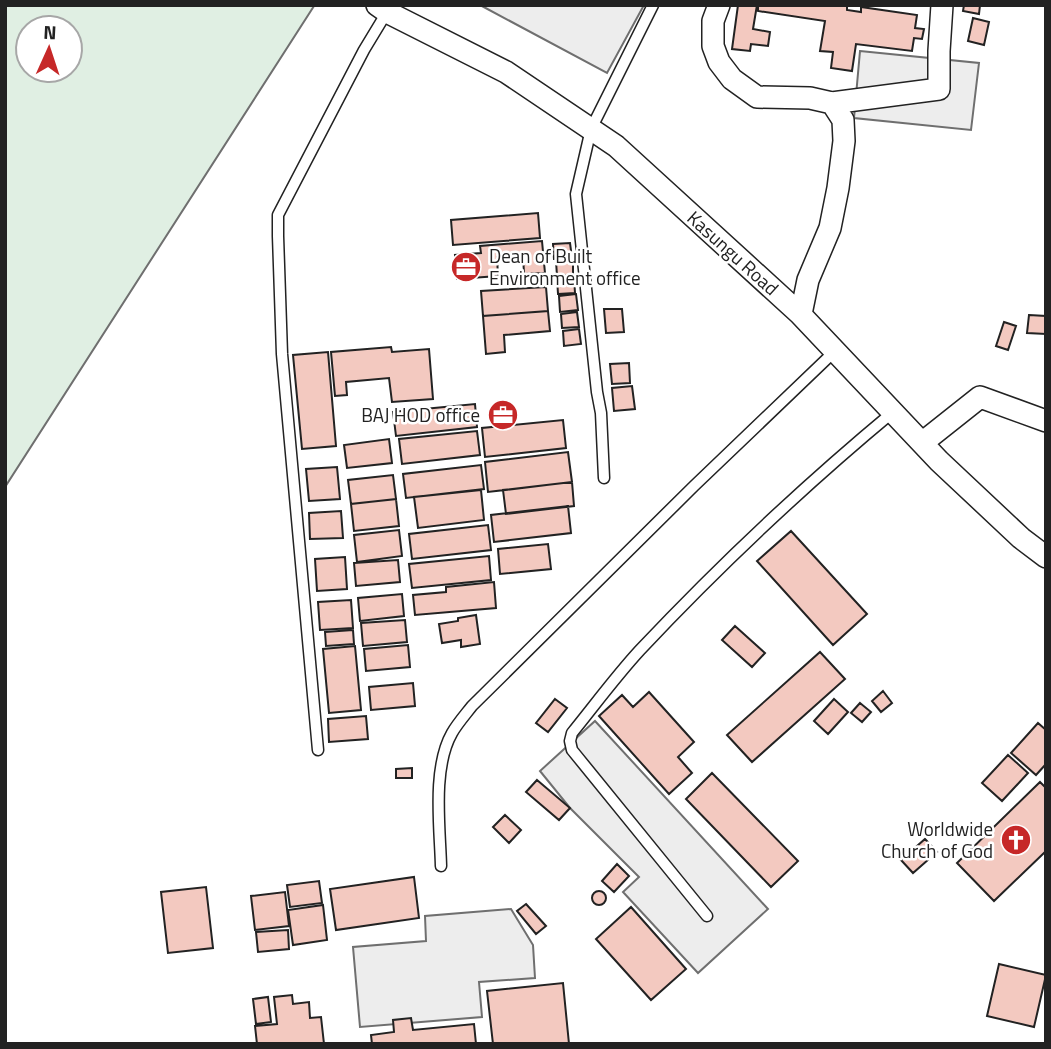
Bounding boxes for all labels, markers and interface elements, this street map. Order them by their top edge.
north arrow [14,14,84,84]
text: N [43,17,57,46]
street label: Kasungu Road [681,203,786,302]
place label: Dean of Built Environment office [489,241,641,292]
office icon: Dean of Built Environment office [449,250,483,284]
office icon: BAJ HOD office [486,398,520,432]
place label: BAJ HOD office [361,400,480,429]
place label: Worldwide Church of God [881,814,993,865]
church icon: Worldwide Church of God [999,823,1033,857]

